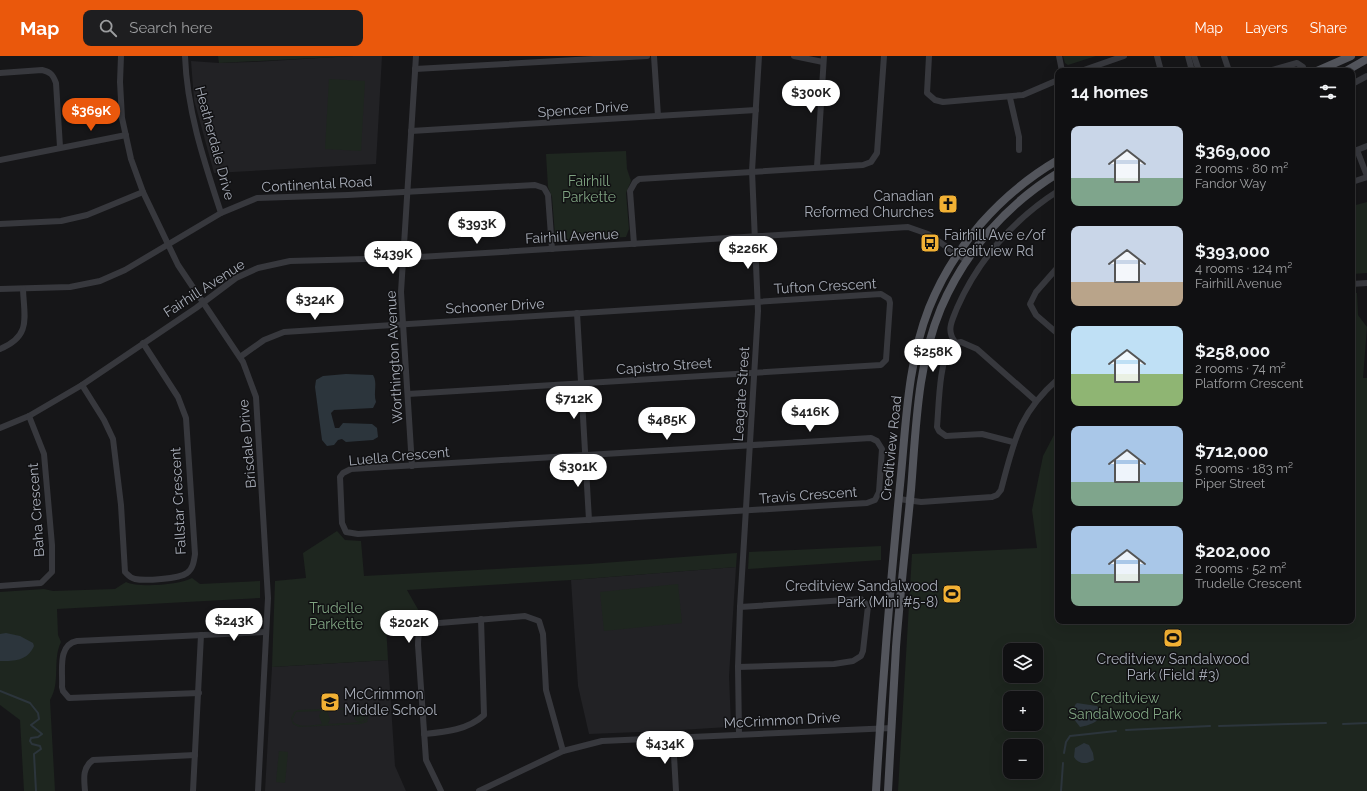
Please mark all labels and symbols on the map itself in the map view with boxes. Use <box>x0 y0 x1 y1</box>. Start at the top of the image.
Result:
pin: $300K <box>783 80 839 114</box>
street label: Heatherdale Drive <box>192 84 238 202</box>
pin: $369K <box>63 98 119 132</box>
street label: Spencer Drive <box>537 98 629 120</box>
street label: Continental Road <box>261 173 373 195</box>
park label: Fairhill Parkette <box>562 173 616 205</box>
place label: Canadian Reformed Churches <box>804 188 934 220</box>
church icon: Canadian Reformed Churches <box>937 193 959 215</box>
pin: $393K <box>449 211 505 245</box>
street label: Fairhill Avenue <box>525 226 619 246</box>
place label: Fairhill Ave e/of Creditview Rd <box>944 227 1047 259</box>
bus stop icon: Fairhill Ave e/of Creditview Rd <box>919 232 941 254</box>
pin: $226K <box>720 236 776 270</box>
pin: $439K <box>365 241 421 275</box>
street label: Fairhill Avenue <box>160 256 248 320</box>
street label: Tufton Crescent <box>773 275 877 297</box>
pin: $324K <box>287 287 343 321</box>
street label: Worthington Avenue <box>383 290 405 424</box>
street label: Schooner Drive <box>445 295 545 317</box>
pin: $258K <box>905 339 961 373</box>
street label: Leagate Street <box>730 346 752 442</box>
street label: Capistro Street <box>616 355 713 377</box>
pin: $712K <box>546 386 602 420</box>
street label: Creditview Road <box>878 395 904 501</box>
street label: Brisdale Drive <box>235 399 259 489</box>
pin: $416K <box>782 399 838 433</box>
pin: $485K <box>639 407 695 441</box>
street label: Luella Crescent <box>348 444 450 468</box>
street label: Fallstar Crescent <box>167 446 189 555</box>
pin: $301K <box>550 454 606 488</box>
street label: Baha Crescent <box>25 462 47 558</box>
street label: Travis Crescent <box>758 484 858 506</box>
place label: Creditview Sandalwood Park (Mini #5-8) <box>785 578 938 610</box>
sports icon: Creditview Sandalwood Park (Mini #5-8) <box>941 583 963 605</box>
park label: Trudelle Parkette <box>309 600 363 632</box>
pin: $243K <box>206 608 262 642</box>
pin: $202K <box>381 610 437 644</box>
sports icon: Creditview Sandalwood Park (Field #3) <box>1162 627 1184 649</box>
place label: Creditview Sandalwood Park (Field #3) <box>1097 651 1249 683</box>
place label: McCrimmon Middle School <box>344 686 437 718</box>
park label: Creditview Sandalwood Park <box>1069 690 1182 722</box>
school or university icon: McCrimmon Middle School <box>319 691 341 713</box>
street label: McCrimmon Drive <box>723 709 841 731</box>
pin: $434K <box>637 731 693 765</box>

